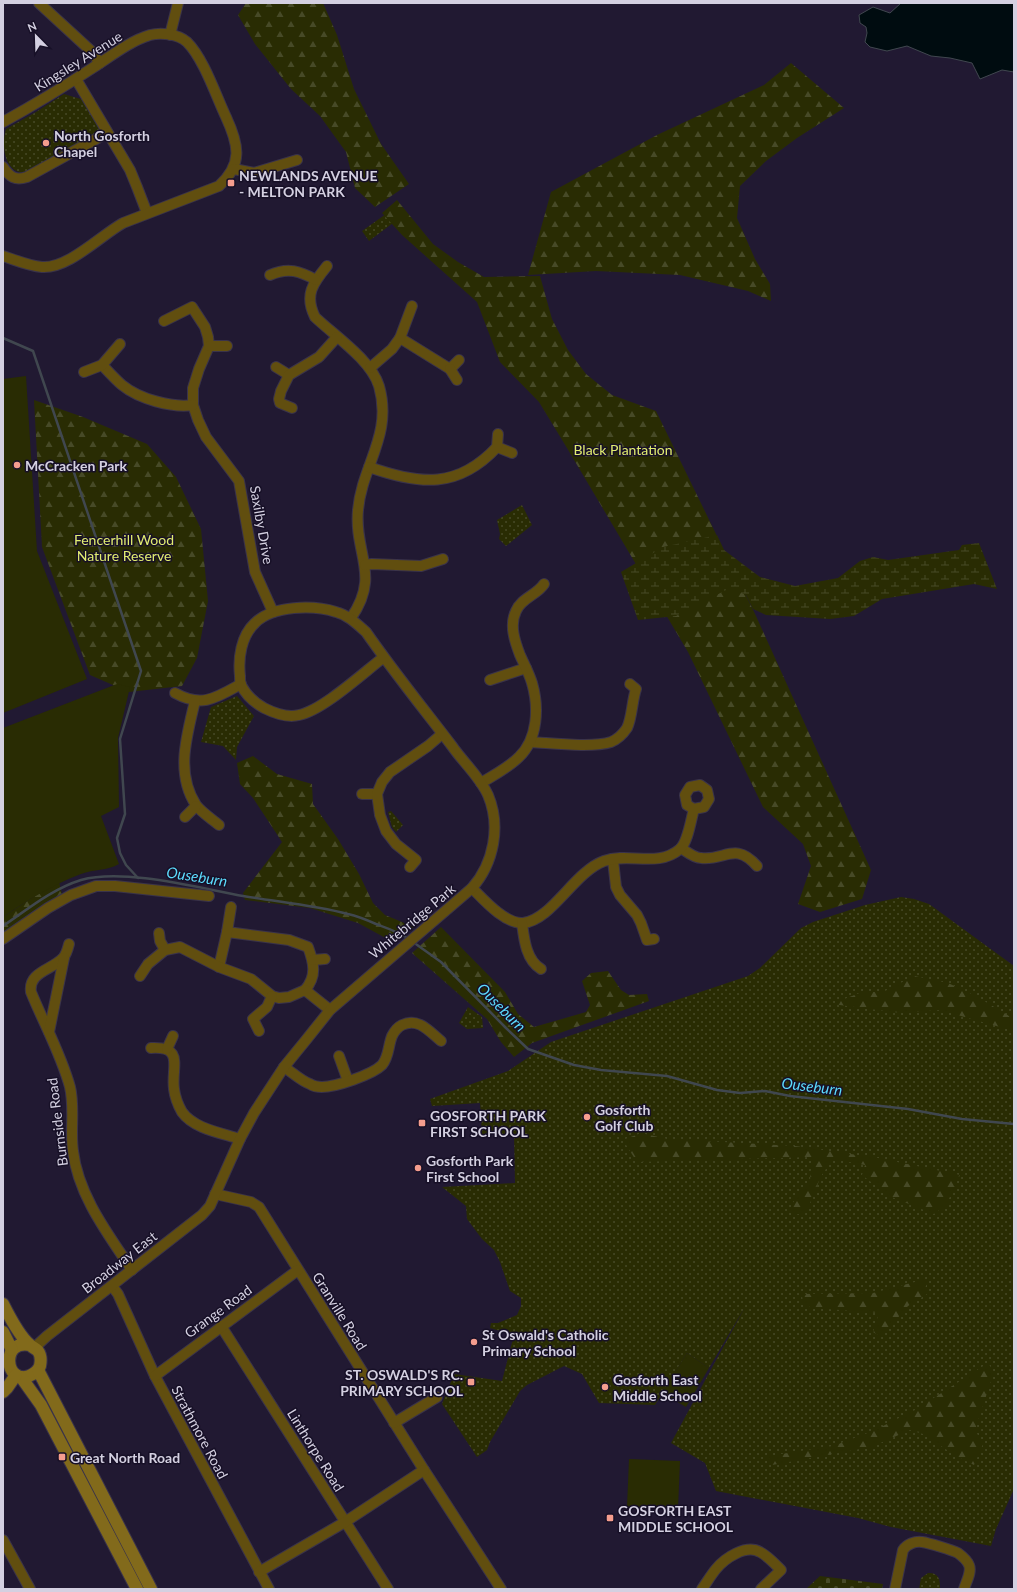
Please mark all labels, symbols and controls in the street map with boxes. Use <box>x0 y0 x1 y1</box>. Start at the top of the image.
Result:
north arrow <box>16 16 56 56</box>
text: N <box>25 19 38 34</box>
street label: Kingsley Avenue <box>31 27 125 95</box>
place label: North Gosforth Chapel <box>54 127 150 160</box>
marker: North Gosforth Chapel <box>41 138 51 148</box>
place label: NEWLANDS AVENUE - MELTON PARK <box>239 167 378 200</box>
marker: NEWLANDS AVENUE - MELTON PARK <box>226 178 236 188</box>
park label: Black Plantation <box>573 441 673 458</box>
place label: McCracken Park <box>25 457 128 474</box>
marker: McCracken Park <box>12 460 22 470</box>
street label: Saxilby Drive <box>247 484 277 566</box>
park label: Fencerhill Wood Nature Reserve <box>74 531 174 564</box>
water label: Ouseburn <box>165 862 229 890</box>
street label: Whitebridge Park <box>365 879 459 962</box>
water label: Ouseburn <box>474 979 530 1035</box>
water label: Ouseburn <box>781 1073 844 1099</box>
street label: Burnside Road <box>43 1077 71 1167</box>
place label: Gosforth Golf Club <box>595 1101 653 1134</box>
place label: GOSFORTH PARK FIRST SCHOOL <box>430 1107 546 1140</box>
marker: Gosforth Golf Club <box>582 1112 592 1122</box>
marker: GOSFORTH PARK FIRST SCHOOL <box>417 1118 427 1128</box>
place label: Gosforth Park First School <box>426 1152 514 1185</box>
marker: Gosforth Park First School <box>413 1163 423 1173</box>
street label: Broadway East <box>78 1227 160 1297</box>
street label: Granville Road <box>309 1269 371 1353</box>
street label: Grange Road <box>181 1281 255 1341</box>
place label: St Oswald's Catholic Primary School <box>482 1326 609 1359</box>
marker: St Oswald's Catholic Primary School <box>469 1337 479 1347</box>
place label: ST. OSWALD'S RC. PRIMARY SCHOOL <box>340 1366 464 1399</box>
place label: Gosforth East Middle School <box>613 1371 702 1404</box>
marker: ST. OSWALD'S RC. PRIMARY SCHOOL <box>466 1377 476 1387</box>
street label: Strathmore Road <box>168 1382 232 1482</box>
marker: Gosforth East Middle School <box>600 1382 610 1392</box>
street label: Linthorpe Road <box>284 1406 348 1494</box>
place label: Great North Road <box>70 1449 180 1466</box>
marker: Great North Road <box>57 1452 67 1462</box>
place label: GOSFORTH EAST MIDDLE SCHOOL <box>618 1502 734 1535</box>
marker: GOSFORTH EAST MIDDLE SCHOOL <box>605 1513 615 1523</box>

